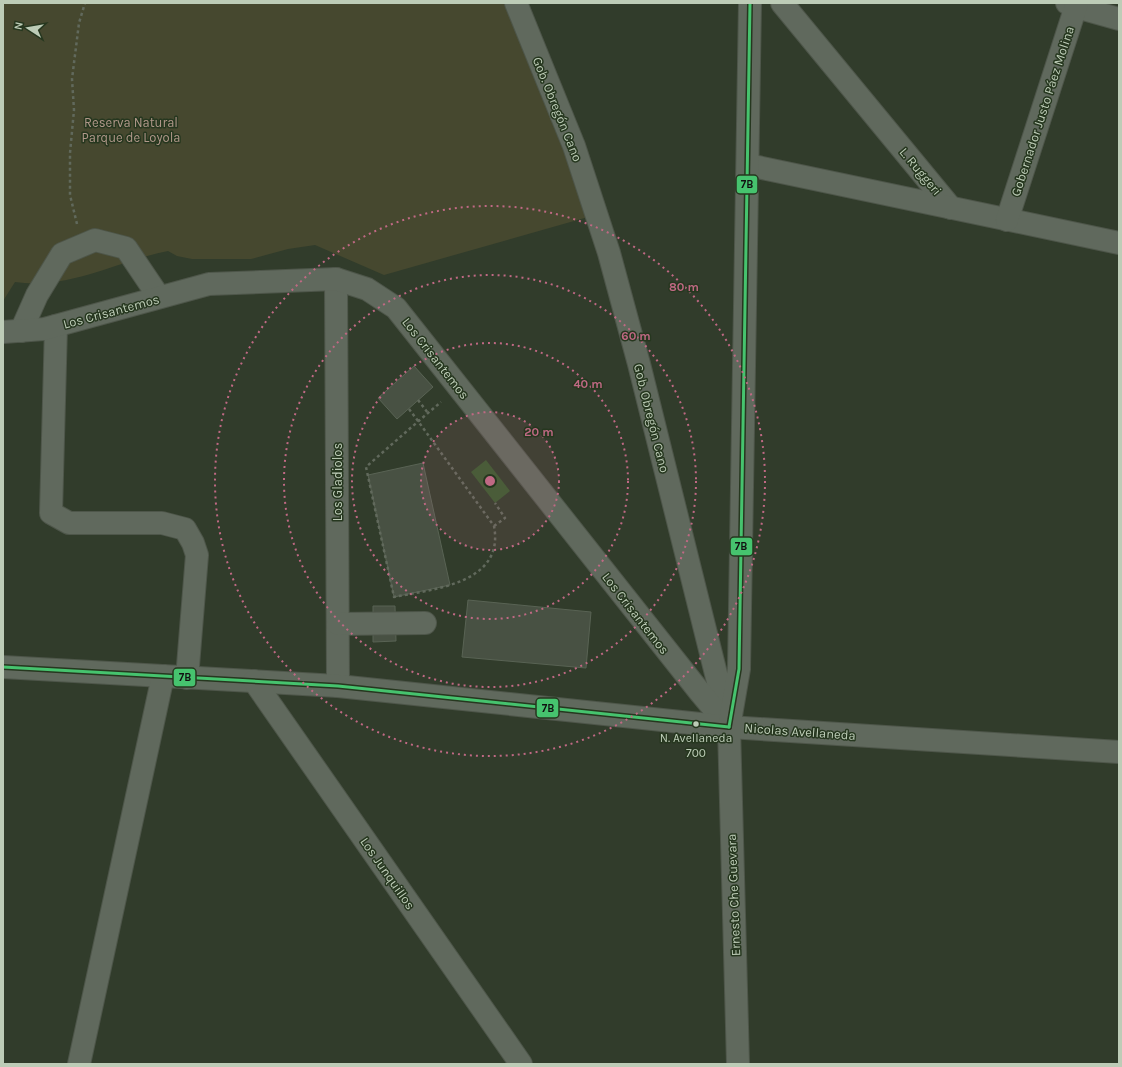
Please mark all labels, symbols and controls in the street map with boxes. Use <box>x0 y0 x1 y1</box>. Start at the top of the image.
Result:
north arrow <box>8 8 48 48</box>
text: N <box>12 21 26 31</box>
street label: Gobernador Justo Páez Molina <box>1008 24 1077 198</box>
street label: Gob. Obregón Cano <box>530 55 585 164</box>
park label: Reserva Natural Parque de Loyola <box>82 115 180 146</box>
street label: L. Ruggeri <box>896 145 945 198</box>
line badge: 7B <box>736 175 758 194</box>
text: 7B <box>741 178 753 191</box>
text: 80 m <box>669 280 699 294</box>
street label: Los Crisantemos <box>61 291 161 332</box>
street label: Los Crisantemos <box>399 315 472 402</box>
text: 60 m <box>621 329 651 343</box>
street label: Gob. Obregón Cano <box>631 362 672 474</box>
text: 40 m <box>573 377 603 391</box>
text: 20 m <box>524 425 554 439</box>
street label: Los Gladiolos <box>330 443 345 521</box>
centre of rings <box>483 474 497 488</box>
line badge: 7B <box>730 537 753 556</box>
text: 7B <box>735 540 747 553</box>
street label: Los Crisantemos <box>599 570 672 657</box>
line badge: 7B <box>173 668 196 687</box>
text: 7B <box>179 671 191 684</box>
line badge: 7B <box>536 698 559 718</box>
text: 7B <box>542 702 554 715</box>
marker: N. Avellaneda 700 <box>691 719 701 729</box>
street label: Nicolas Avellaneda <box>744 720 856 743</box>
place label: N. Avellaneda 700 <box>660 731 732 760</box>
street label: Los Junquillos <box>356 834 418 913</box>
street label: Ernesto Che Guevara <box>724 834 743 956</box>

